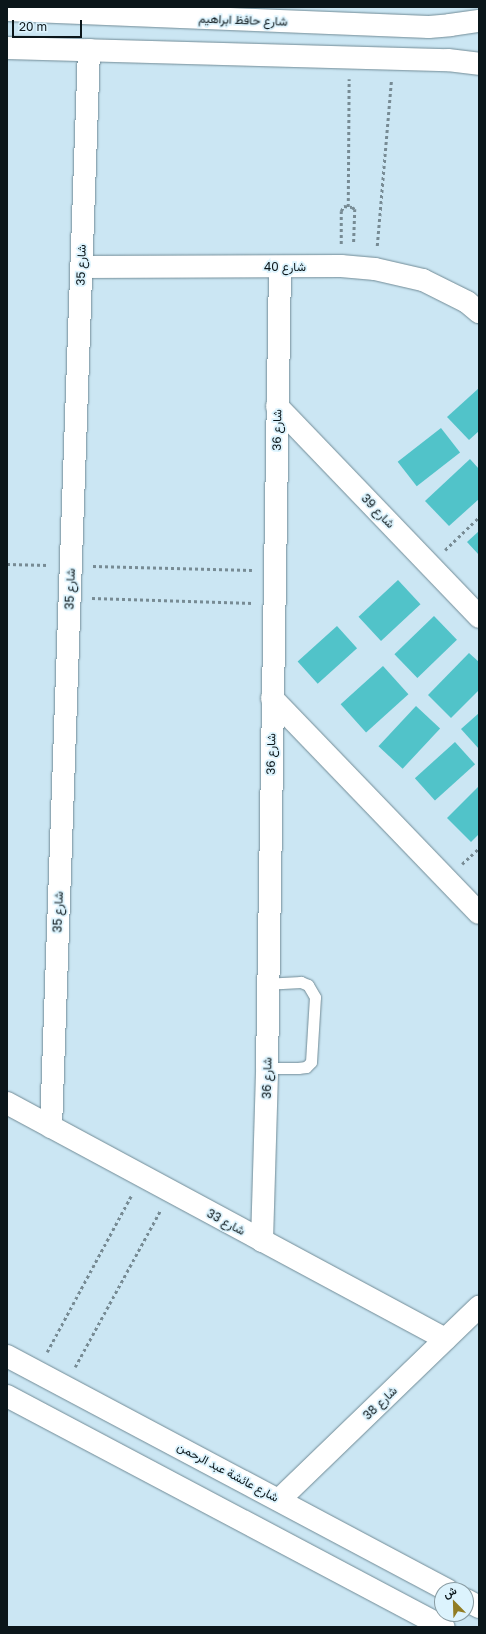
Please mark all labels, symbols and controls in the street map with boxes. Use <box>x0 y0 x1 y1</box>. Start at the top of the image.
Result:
street label: شارع حافظ ابراهيم <box>198 11 288 29</box>
scale bar <box>14 12 84 38</box>
text: 20 m <box>19 19 47 34</box>
street label: شارع 35 <box>73 244 89 286</box>
street label: شارع 40 <box>264 260 306 274</box>
street label: شارع 36 <box>269 409 285 451</box>
street label: شارع 39 <box>358 491 398 531</box>
street label: شارع 35 <box>62 568 78 610</box>
street label: شارع 36 <box>263 733 279 775</box>
street label: شارع 35 <box>50 891 66 933</box>
street label: شارع 36 <box>259 1057 275 1099</box>
street label: شارع 33 <box>204 1206 248 1238</box>
street label: شارع 38 <box>360 1383 400 1423</box>
street label: شارع عائشة عبد الرحمن <box>175 1439 281 1505</box>
north arrow <box>434 1582 474 1622</box>
text: ش <box>441 1583 458 1600</box>

